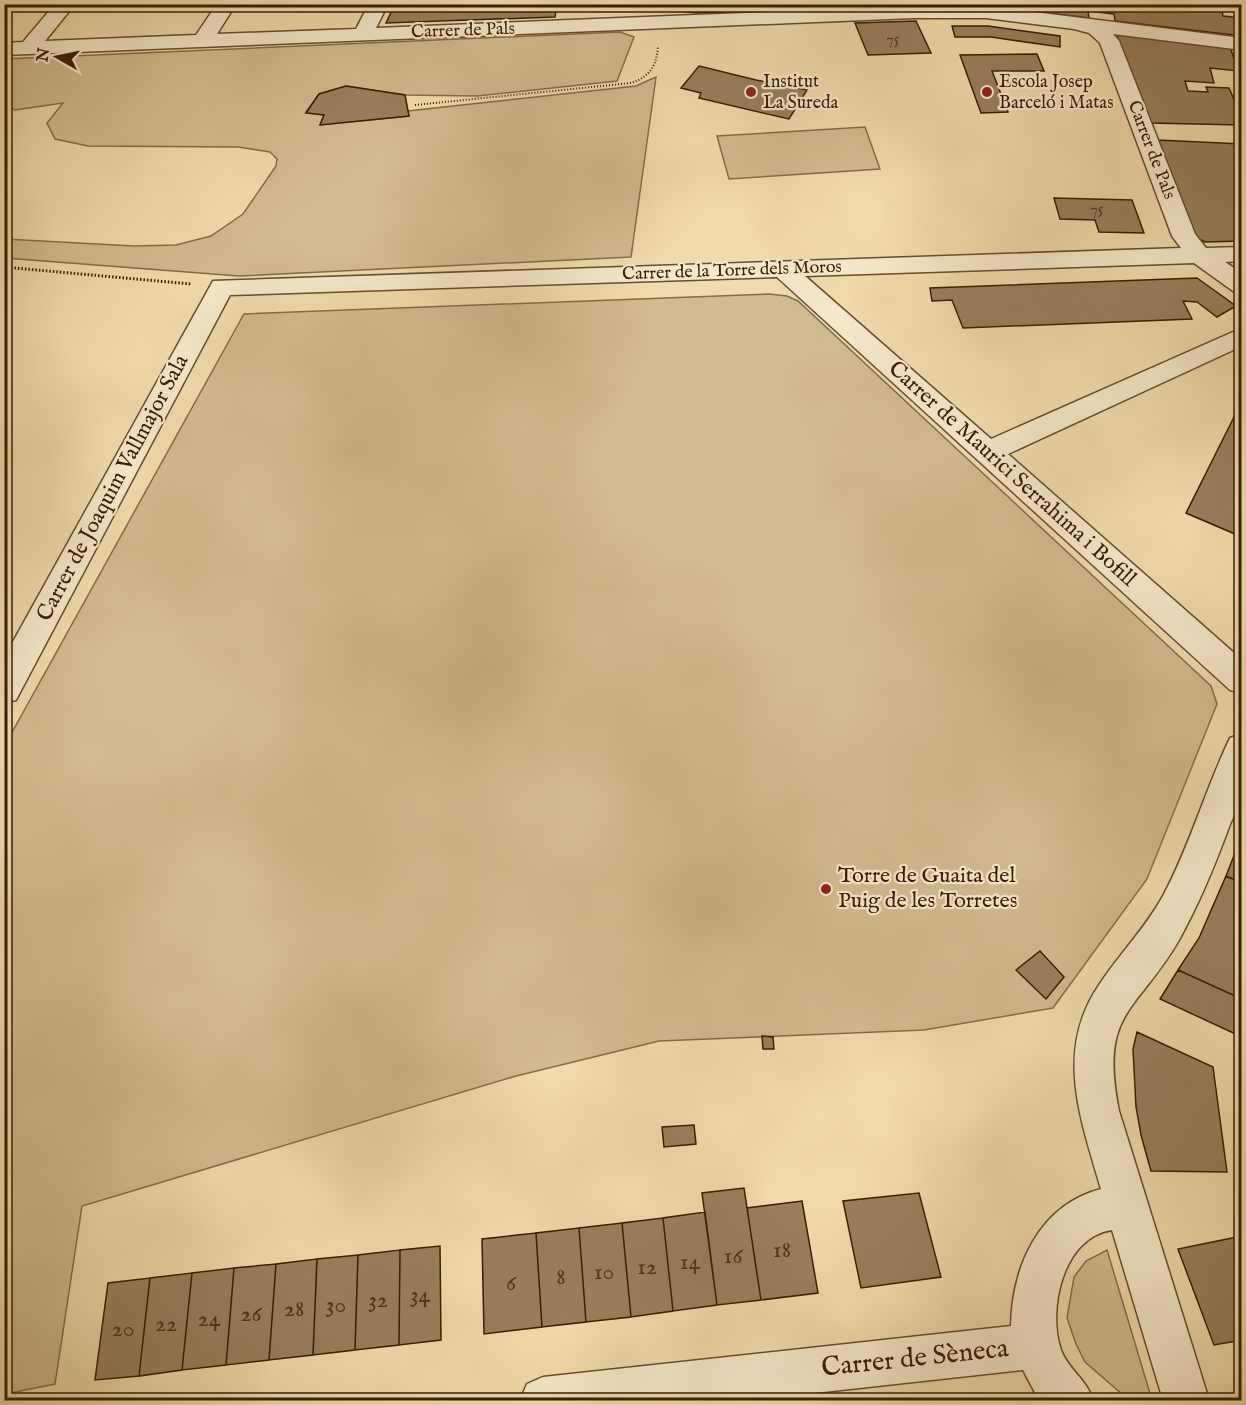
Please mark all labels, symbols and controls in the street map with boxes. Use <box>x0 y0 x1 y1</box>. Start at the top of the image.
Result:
street label: Carrer de Pals <box>411 18 515 44</box>
north arrow <box>27 27 87 87</box>
house number: 75 <box>886 30 900 50</box>
text: N <box>33 46 55 64</box>
place label: Institut La Sureda <box>763 71 839 115</box>
place label: Escola Josep Barceló i Matas <box>999 71 1113 115</box>
marker: Institut La Sureda <box>744 85 758 99</box>
marker: Escola Josep Barceló i Matas <box>980 85 994 99</box>
street label: Carrer de Pals <box>1122 97 1180 203</box>
house number: 75 <box>1090 200 1104 220</box>
street label: Carrer de la Torre dels Moros <box>622 256 842 286</box>
street label: Carrer de Joaquim Vallmajor Sala <box>31 349 196 626</box>
street label: Carrer de Maurici Serrahima i Bofill <box>882 355 1142 593</box>
place label: Torre de Guaita del Puig de les Torretes <box>838 862 1017 915</box>
marker: Torre de Guaita del Puig de les Torretes <box>819 882 833 896</box>
house number: 18 <box>773 1235 791 1266</box>
house number: 16 <box>723 1241 743 1272</box>
house number: 14 <box>680 1247 701 1278</box>
house number: 12 <box>637 1252 657 1283</box>
house number: 10 <box>594 1257 614 1288</box>
house number: 8 <box>556 1262 566 1293</box>
house number: 6 <box>506 1268 517 1299</box>
house number: 34 <box>410 1280 431 1311</box>
house number: 32 <box>368 1285 388 1316</box>
house number: 30 <box>326 1290 346 1321</box>
house number: 28 <box>284 1294 304 1325</box>
house number: 26 <box>240 1299 263 1330</box>
house number: 24 <box>197 1304 221 1335</box>
house number: 22 <box>155 1309 177 1340</box>
house number: 20 <box>111 1314 135 1345</box>
street label: Carrer de Sèneca <box>820 1332 1011 1386</box>

